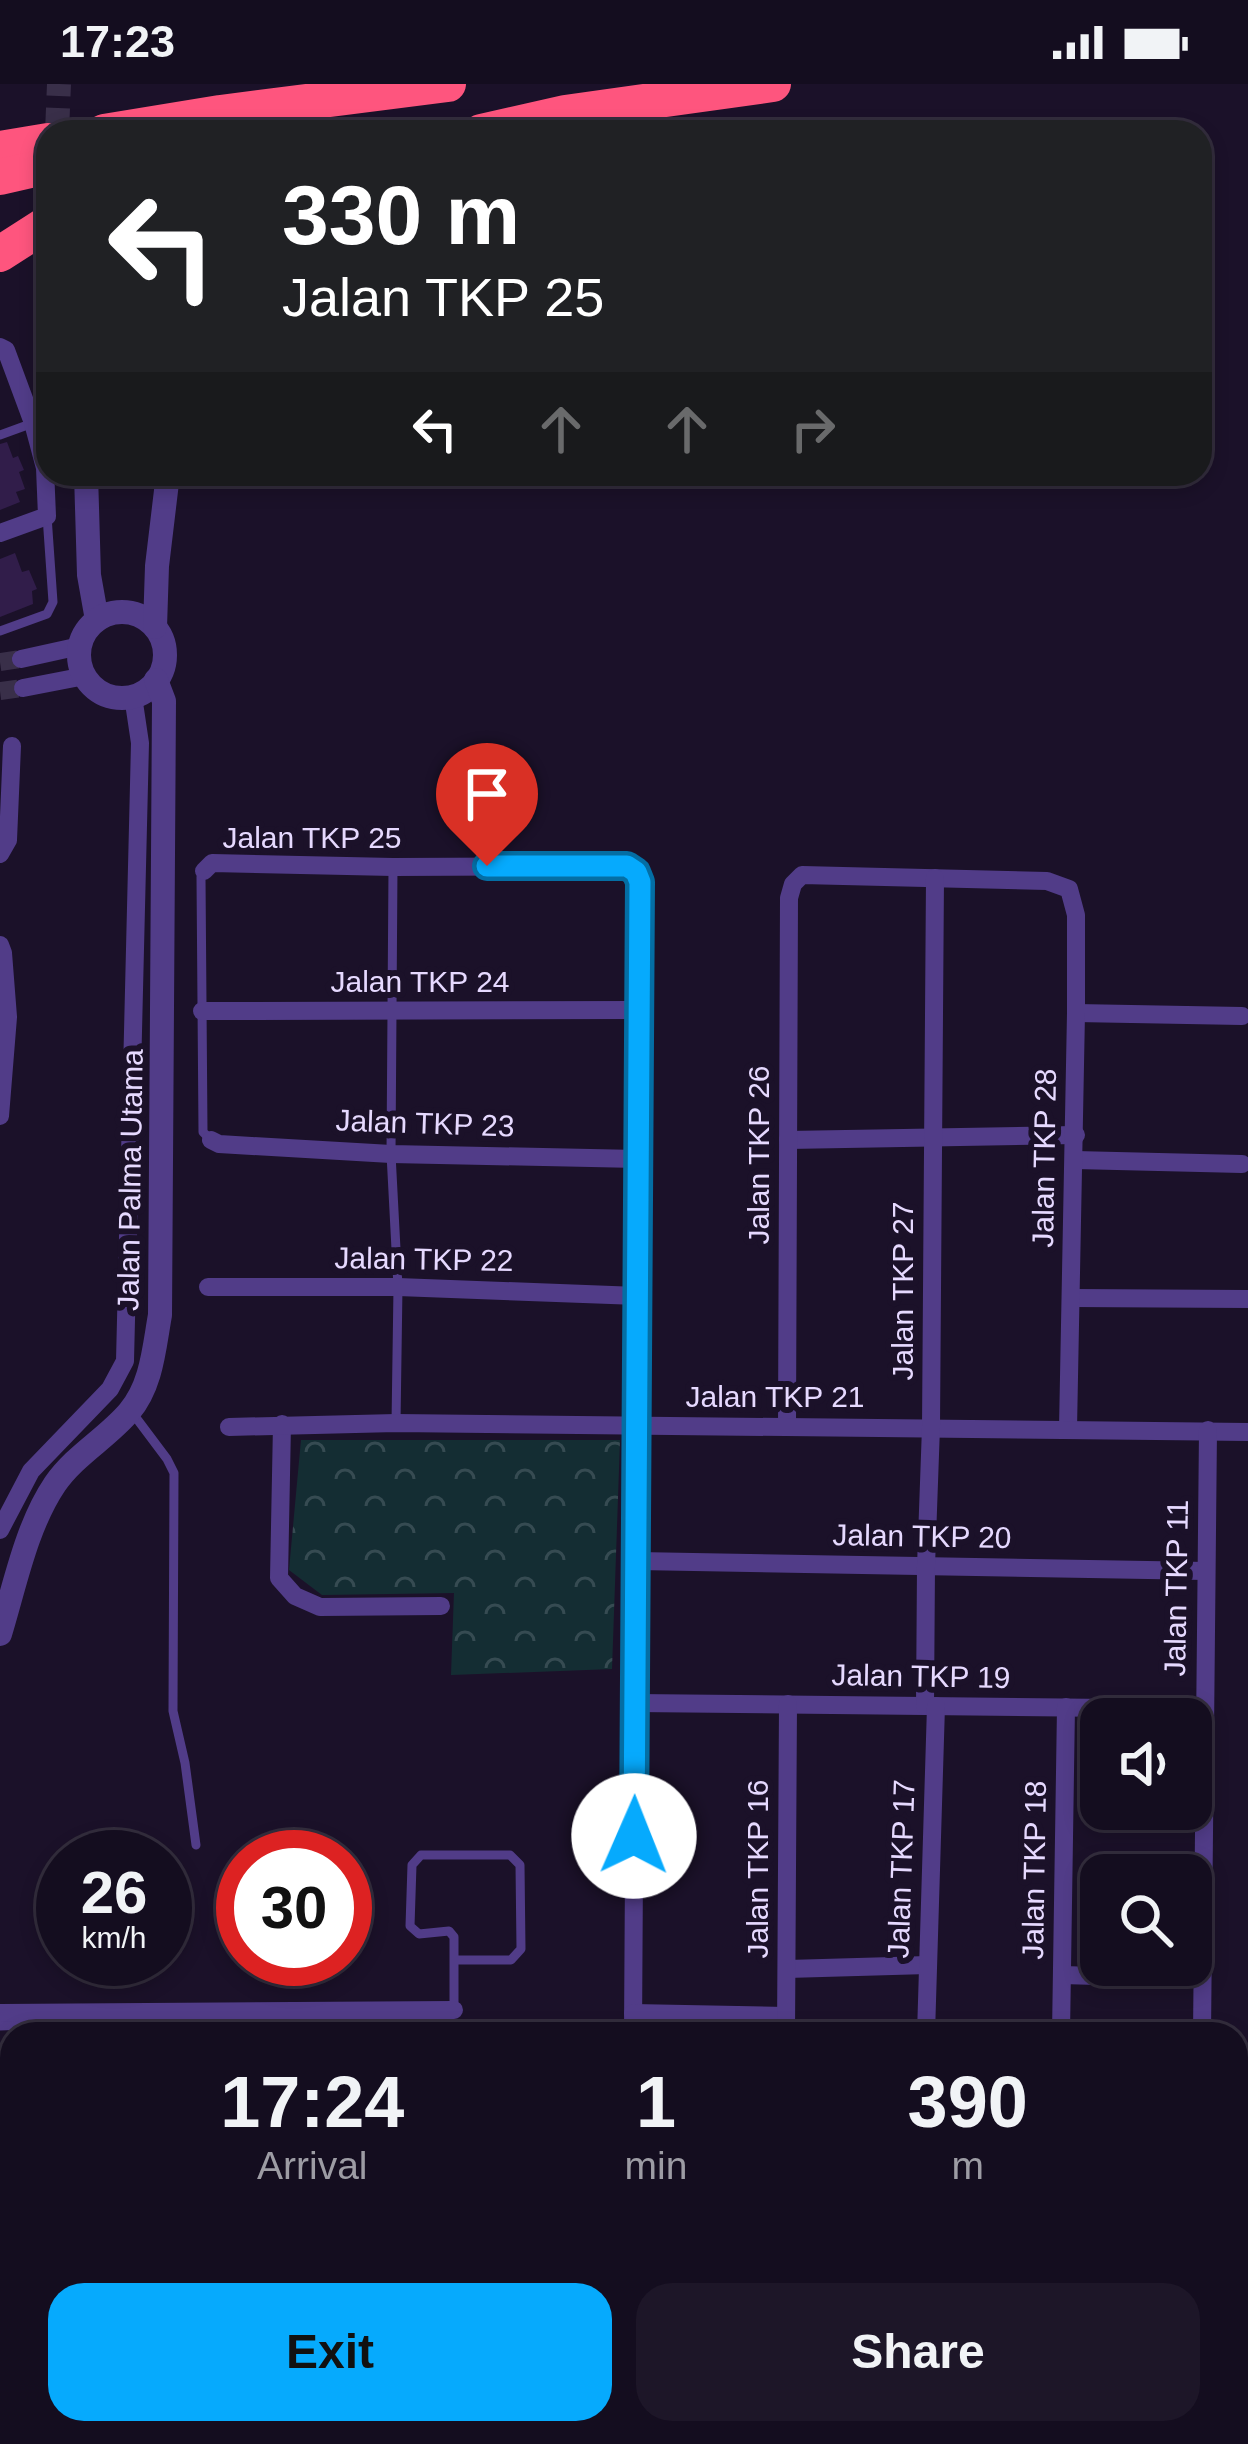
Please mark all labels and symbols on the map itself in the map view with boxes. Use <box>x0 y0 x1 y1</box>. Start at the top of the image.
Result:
pin <box>436 743 538 866</box>
street label: Jalan TKP 25 <box>222 821 402 854</box>
street label: Jalan TKP 24 <box>330 965 510 998</box>
street label: Jalan Palma Utama <box>111 1049 149 1311</box>
street label: Jalan TKP 26 <box>742 1065 775 1245</box>
street label: Jalan TKP 28 <box>1026 1068 1062 1248</box>
street label: Jalan TKP 23 <box>335 1103 515 1143</box>
street label: Jalan TKP 27 <box>886 1201 919 1381</box>
street label: Jalan TKP 22 <box>334 1241 514 1277</box>
street label: Jalan TKP 21 <box>685 1380 865 1413</box>
street label: Jalan TKP 11 <box>1158 1499 1194 1677</box>
street label: Jalan TKP 20 <box>832 1518 1012 1554</box>
street label: Jalan TKP 19 <box>831 1658 1011 1694</box>
position arrow <box>571 1773 697 1899</box>
street label: Jalan TKP 16 <box>741 1779 774 1959</box>
street label: Jalan TKP 17 <box>881 1779 921 1959</box>
street label: Jalan TKP 18 <box>1016 1780 1052 1960</box>
speed limit sign: 30 <box>216 1830 372 1986</box>

